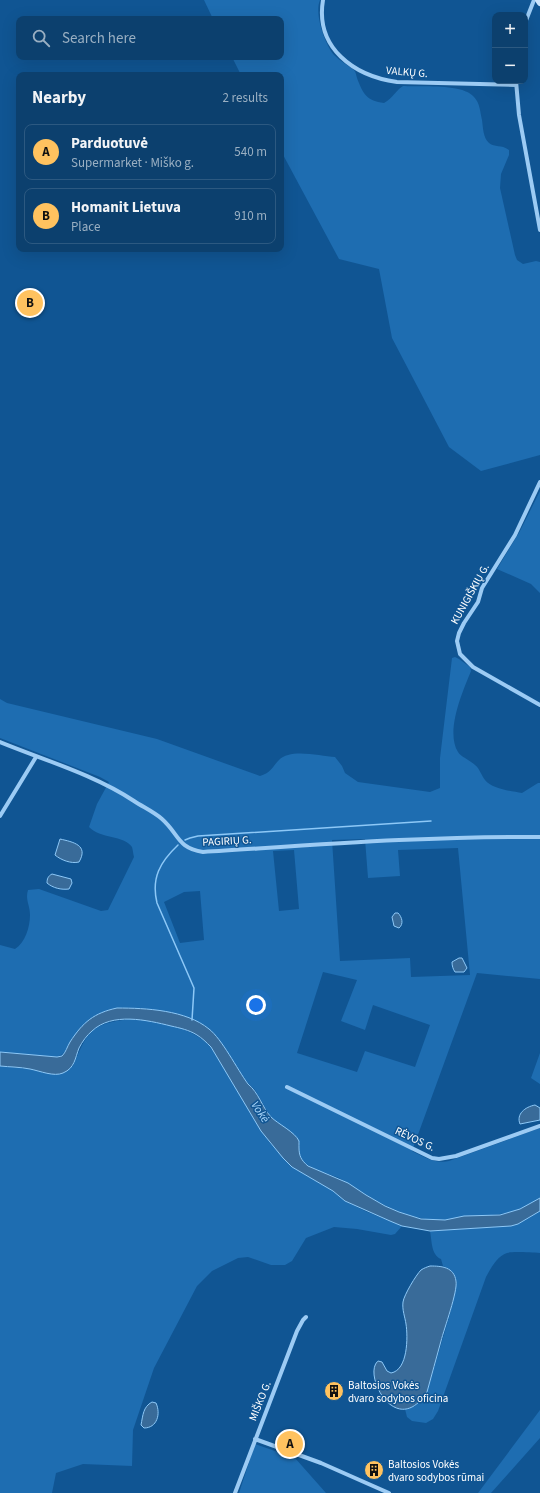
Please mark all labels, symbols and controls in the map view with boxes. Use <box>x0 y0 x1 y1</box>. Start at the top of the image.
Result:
map controls <box>492 12 528 84</box>
button: + <box>492 12 528 48</box>
search box <box>16 16 284 60</box>
icon: search <box>30 27 52 49</box>
text: Search here <box>62 28 136 49</box>
button: − <box>492 48 528 84</box>
street label: VALKŲ G. <box>385 63 429 81</box>
text: Nearby <box>32 86 86 110</box>
text: 2 results <box>223 89 268 107</box>
text: Parduotuvė <box>71 133 148 154</box>
text: A <box>42 143 50 161</box>
text: 540 m <box>234 143 267 161</box>
text: Supermarket · Miško g. <box>71 154 194 172</box>
text: Homanit Lietuva <box>71 197 181 218</box>
text: B <box>42 207 50 225</box>
text: 910 m <box>234 207 267 225</box>
text: Place <box>71 218 100 236</box>
pin: B <box>17 288 43 318</box>
street label: KUNIGIŠKIŲ G. <box>447 561 493 627</box>
street label: PAGIRIŲ G. <box>202 832 252 850</box>
your location <box>246 995 266 1015</box>
water label: Vokė <box>247 1098 274 1126</box>
street label: RĖVOS G. <box>393 1123 438 1155</box>
place label: Baltosios Vokės dvaro sodybos oficina <box>348 1378 448 1406</box>
street label: MIŠKO G. <box>245 1379 275 1423</box>
building icon: Baltosios Vokės dvaro sodybos oficina <box>323 1380 345 1402</box>
pin: A <box>277 1429 303 1459</box>
place label: Baltosios Vokės dvaro sodybos rūmai <box>388 1457 484 1485</box>
building icon: Baltosios Vokės dvaro sodybos rūmai <box>363 1459 385 1481</box>

